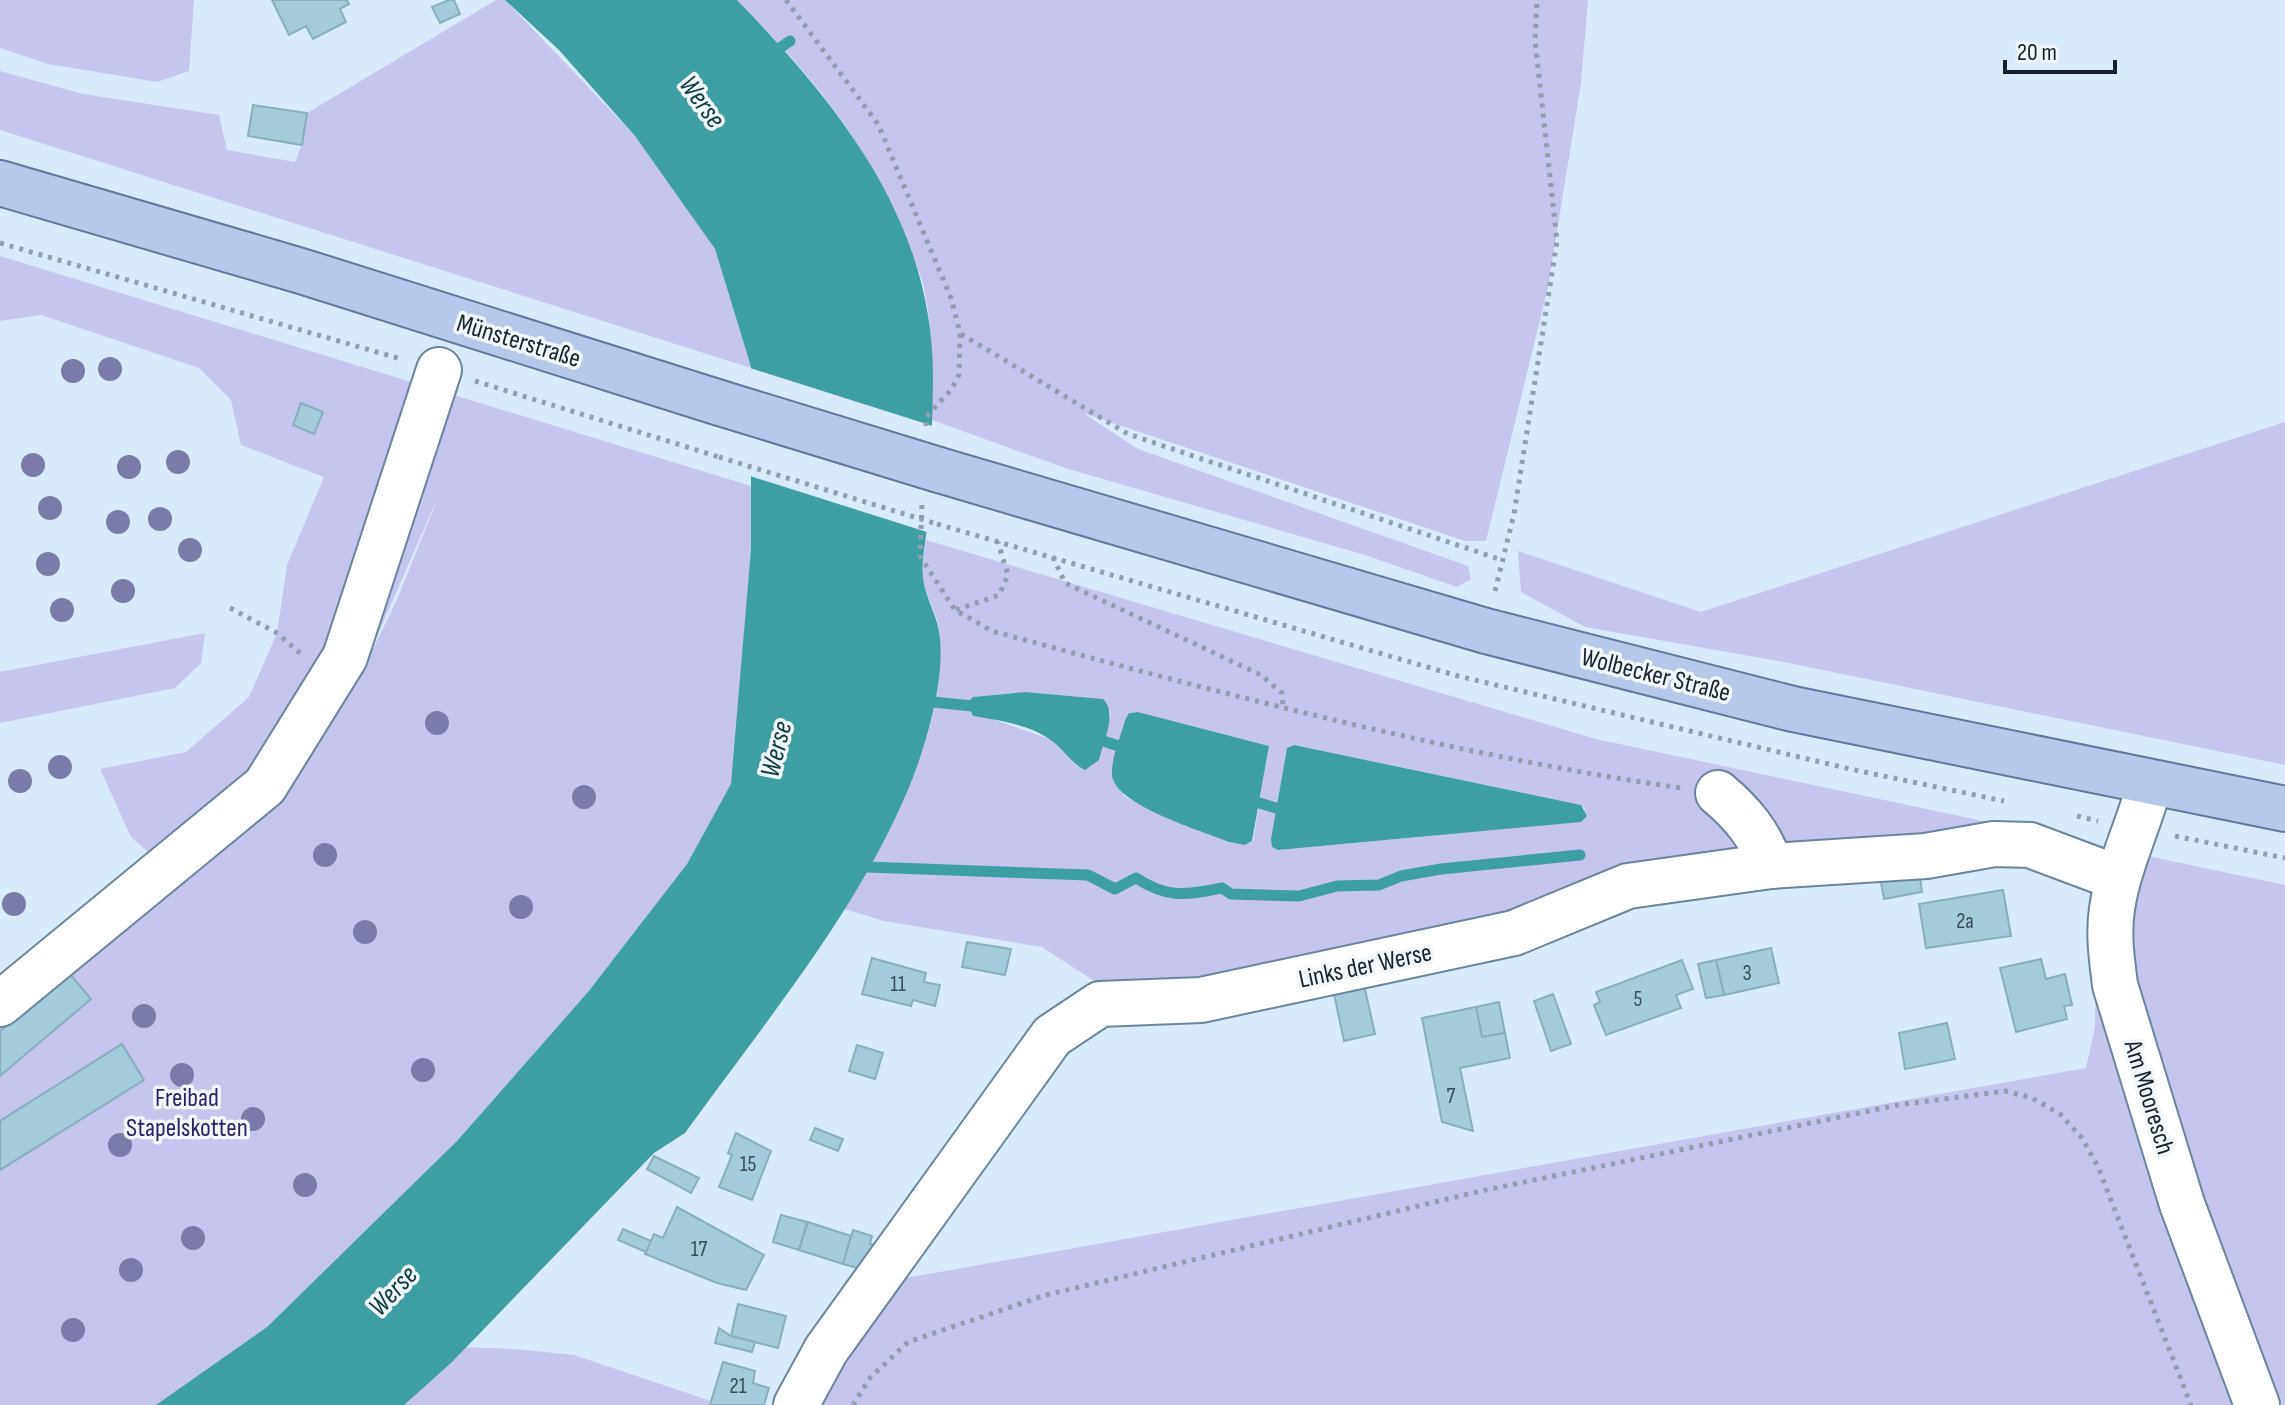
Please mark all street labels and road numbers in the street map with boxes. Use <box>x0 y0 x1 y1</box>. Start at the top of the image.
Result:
street label: Münsterstraße <box>453 308 584 375</box>
street label: Wolbecker Straße <box>1578 642 1734 709</box>
street label: Links der Werse <box>1296 937 1435 996</box>
street label: Am Mooresch <box>2116 1036 2181 1158</box>

